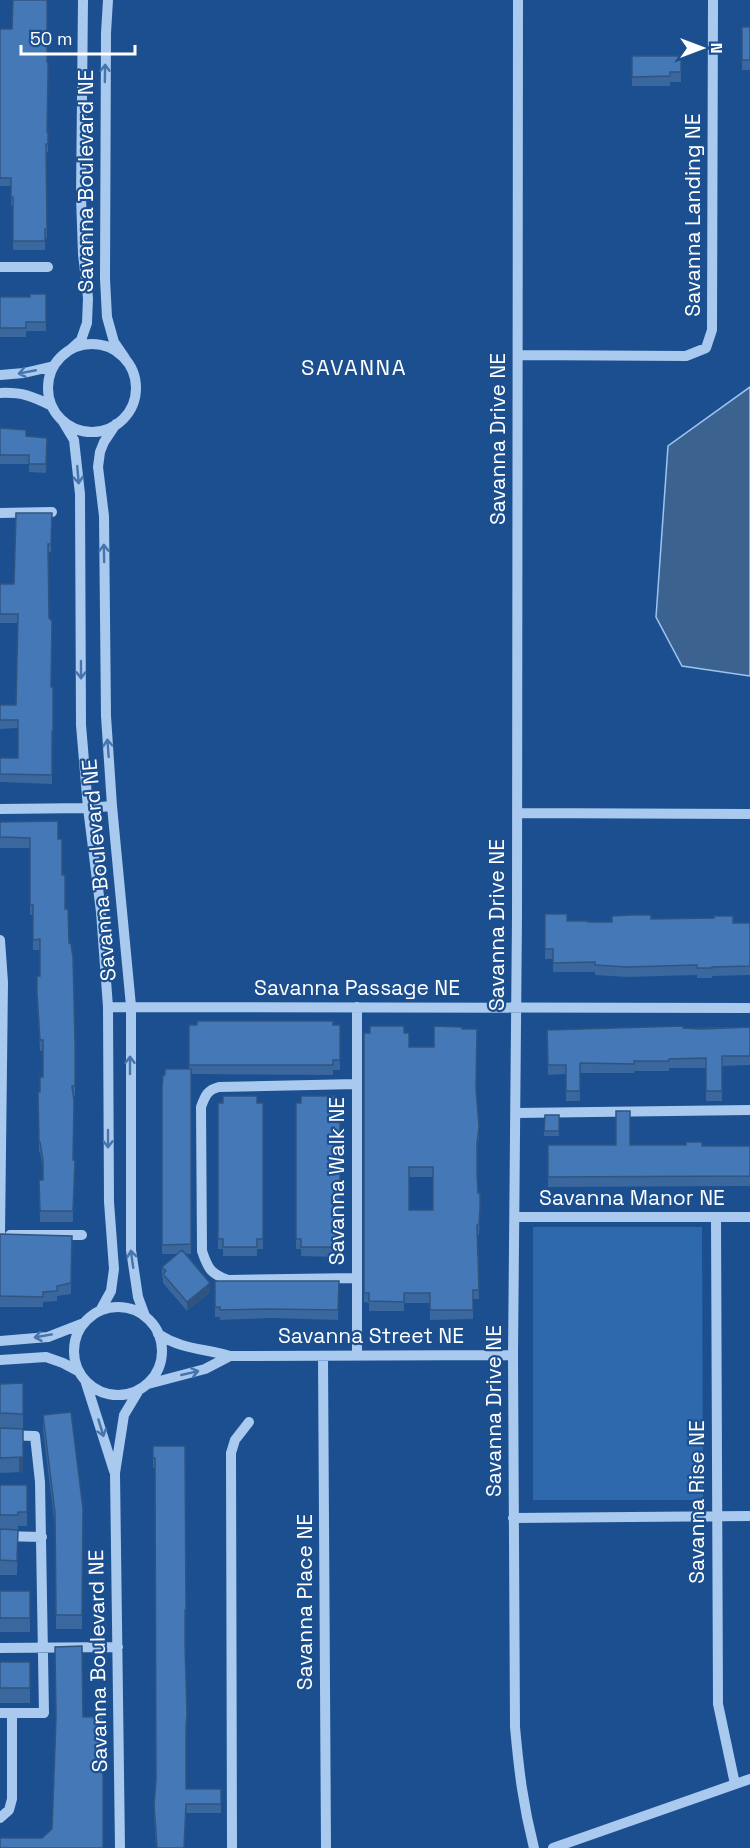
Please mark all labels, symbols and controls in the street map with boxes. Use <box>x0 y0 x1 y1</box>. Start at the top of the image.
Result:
scale bar <box>21 18 135 56</box>
north arrow <box>672 18 732 78</box>
text: 50 m <box>30 27 72 50</box>
text: N <box>706 43 727 53</box>
one-way arrow <box>99 64 111 84</box>
street label: Savanna Boulevard NE <box>72 70 99 292</box>
street label: Savanna Landing NE <box>679 113 706 317</box>
district label: SAVANNA <box>301 353 407 381</box>
street label: Savanna Drive NE <box>484 353 511 525</box>
one-way arrow <box>18 367 37 378</box>
one-way arrow <box>73 465 84 485</box>
one-way arrow <box>98 543 110 563</box>
one-way arrow <box>75 660 87 680</box>
one-way arrow <box>102 738 113 758</box>
street label: Savanna Boulevard NE <box>75 758 122 982</box>
street label: Savanna Drive NE <box>483 839 510 1011</box>
street label: Savanna Passage NE <box>254 974 460 1001</box>
one-way arrow <box>125 1055 136 1075</box>
street label: Savanna Walk NE <box>323 1097 350 1265</box>
one-way arrow <box>102 1128 114 1148</box>
street label: Savanna Manor NE <box>539 1184 725 1211</box>
one-way arrow <box>127 1250 138 1270</box>
street label: Savanna Street NE <box>278 1322 464 1349</box>
street label: Savanna Drive NE <box>480 1325 507 1497</box>
one-way arrow <box>34 1331 54 1342</box>
one-way arrow <box>180 1366 199 1378</box>
one-way arrow <box>96 1418 107 1437</box>
street label: Savanna Rise NE <box>683 1420 710 1584</box>
street label: Savanna Place NE <box>291 1514 318 1690</box>
street label: Savanna Boulevard NE <box>82 1549 113 1773</box>

